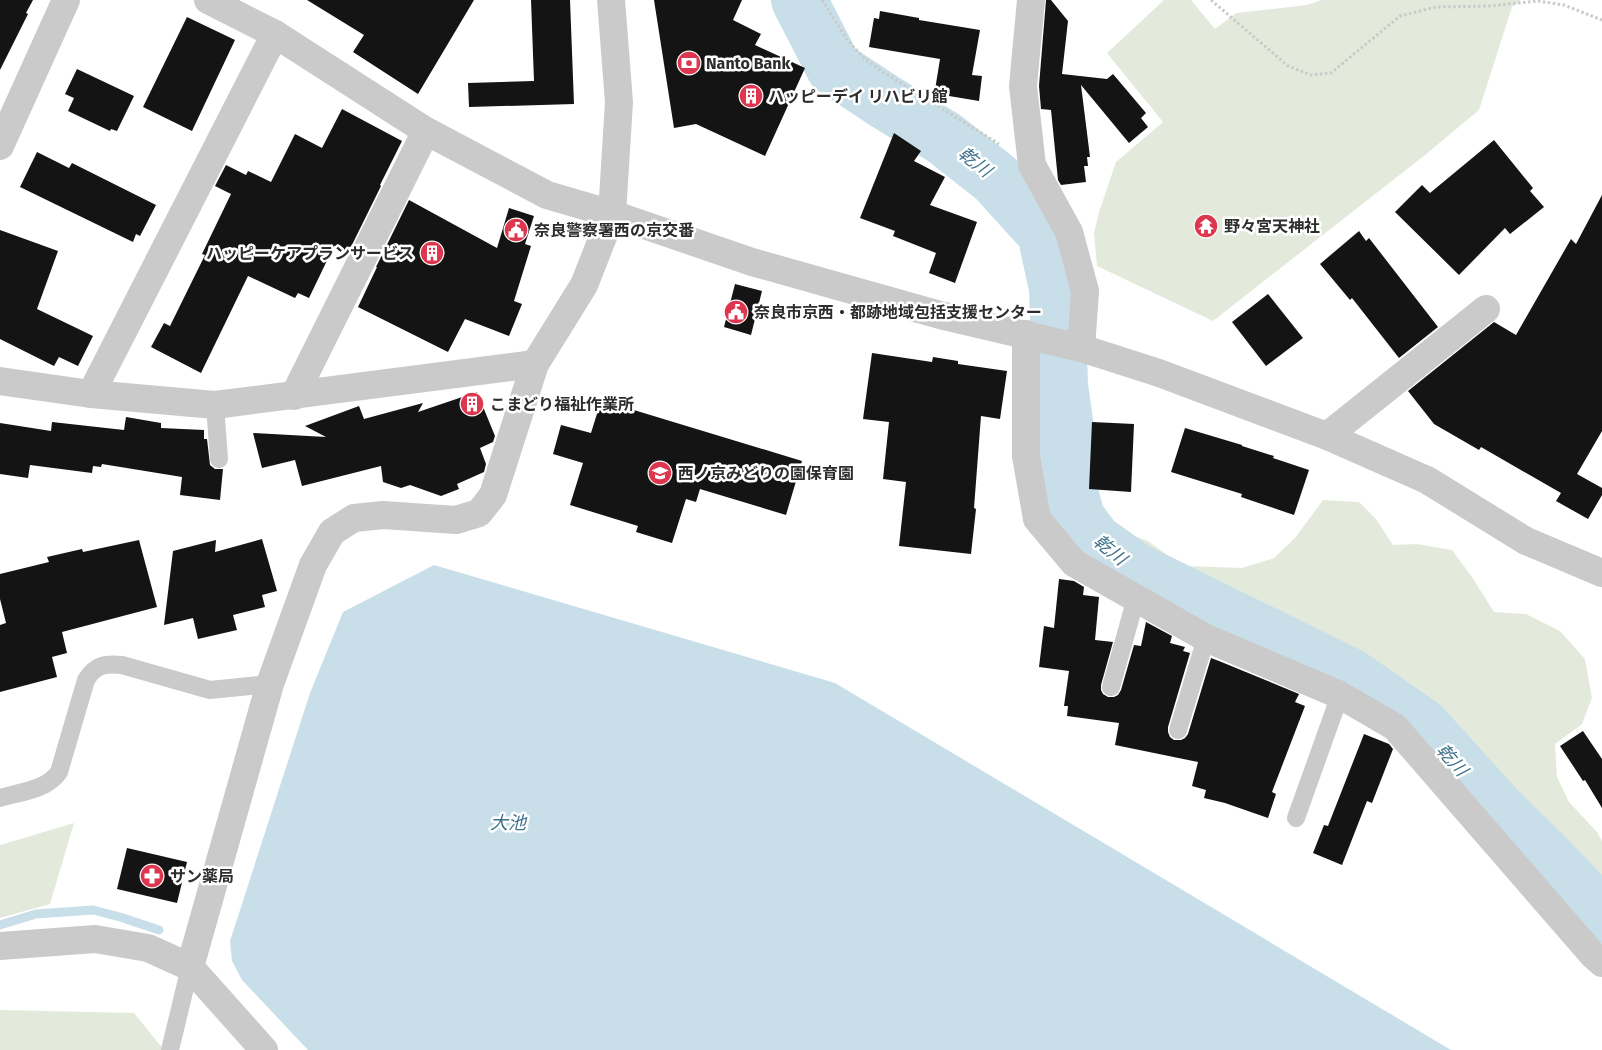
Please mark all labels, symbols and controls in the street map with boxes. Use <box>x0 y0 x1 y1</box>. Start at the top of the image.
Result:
bank icon: Nanto Bank <box>676 50 702 76</box>
place label: Nanto Bank <box>706 54 791 73</box>
building icon: ハッピーデイ リハビリ館 <box>738 83 764 109</box>
place label: ハッピーデイ リハビリ館 <box>768 87 948 106</box>
water label: 乾川 <box>954 142 998 183</box>
temple icon: 野々宮天神社 <box>1193 213 1219 239</box>
public building icon: 奈良警察署西の京交番 <box>503 217 529 243</box>
place label: 野々宮天神社 <box>1224 217 1320 236</box>
place label: 奈良警察署西の京交番 <box>534 221 694 240</box>
building icon: ハッピーケアプランサービス <box>419 240 445 266</box>
place label: ハッピーケアプランサービス <box>206 244 414 263</box>
public building icon: 奈良市京西・都跡地域包括支援センター <box>723 299 749 325</box>
place label: 奈良市京西・都跡地域包括支援センター <box>754 303 1042 322</box>
building icon: こまどり福祉作業所 <box>459 391 485 417</box>
place label: こまどり福祉作業所 <box>490 395 634 414</box>
school or university icon: 西ノ京みどりの園保育園 <box>647 460 673 486</box>
place label: 西ノ京みどりの園保育園 <box>678 464 854 483</box>
water label: 乾川 <box>1089 530 1132 571</box>
water label: 乾川 <box>1432 739 1474 782</box>
water label: 大池 <box>490 812 528 834</box>
pharmacy icon: サン薬局 <box>139 863 165 889</box>
place label: サン薬局 <box>170 867 234 886</box>

